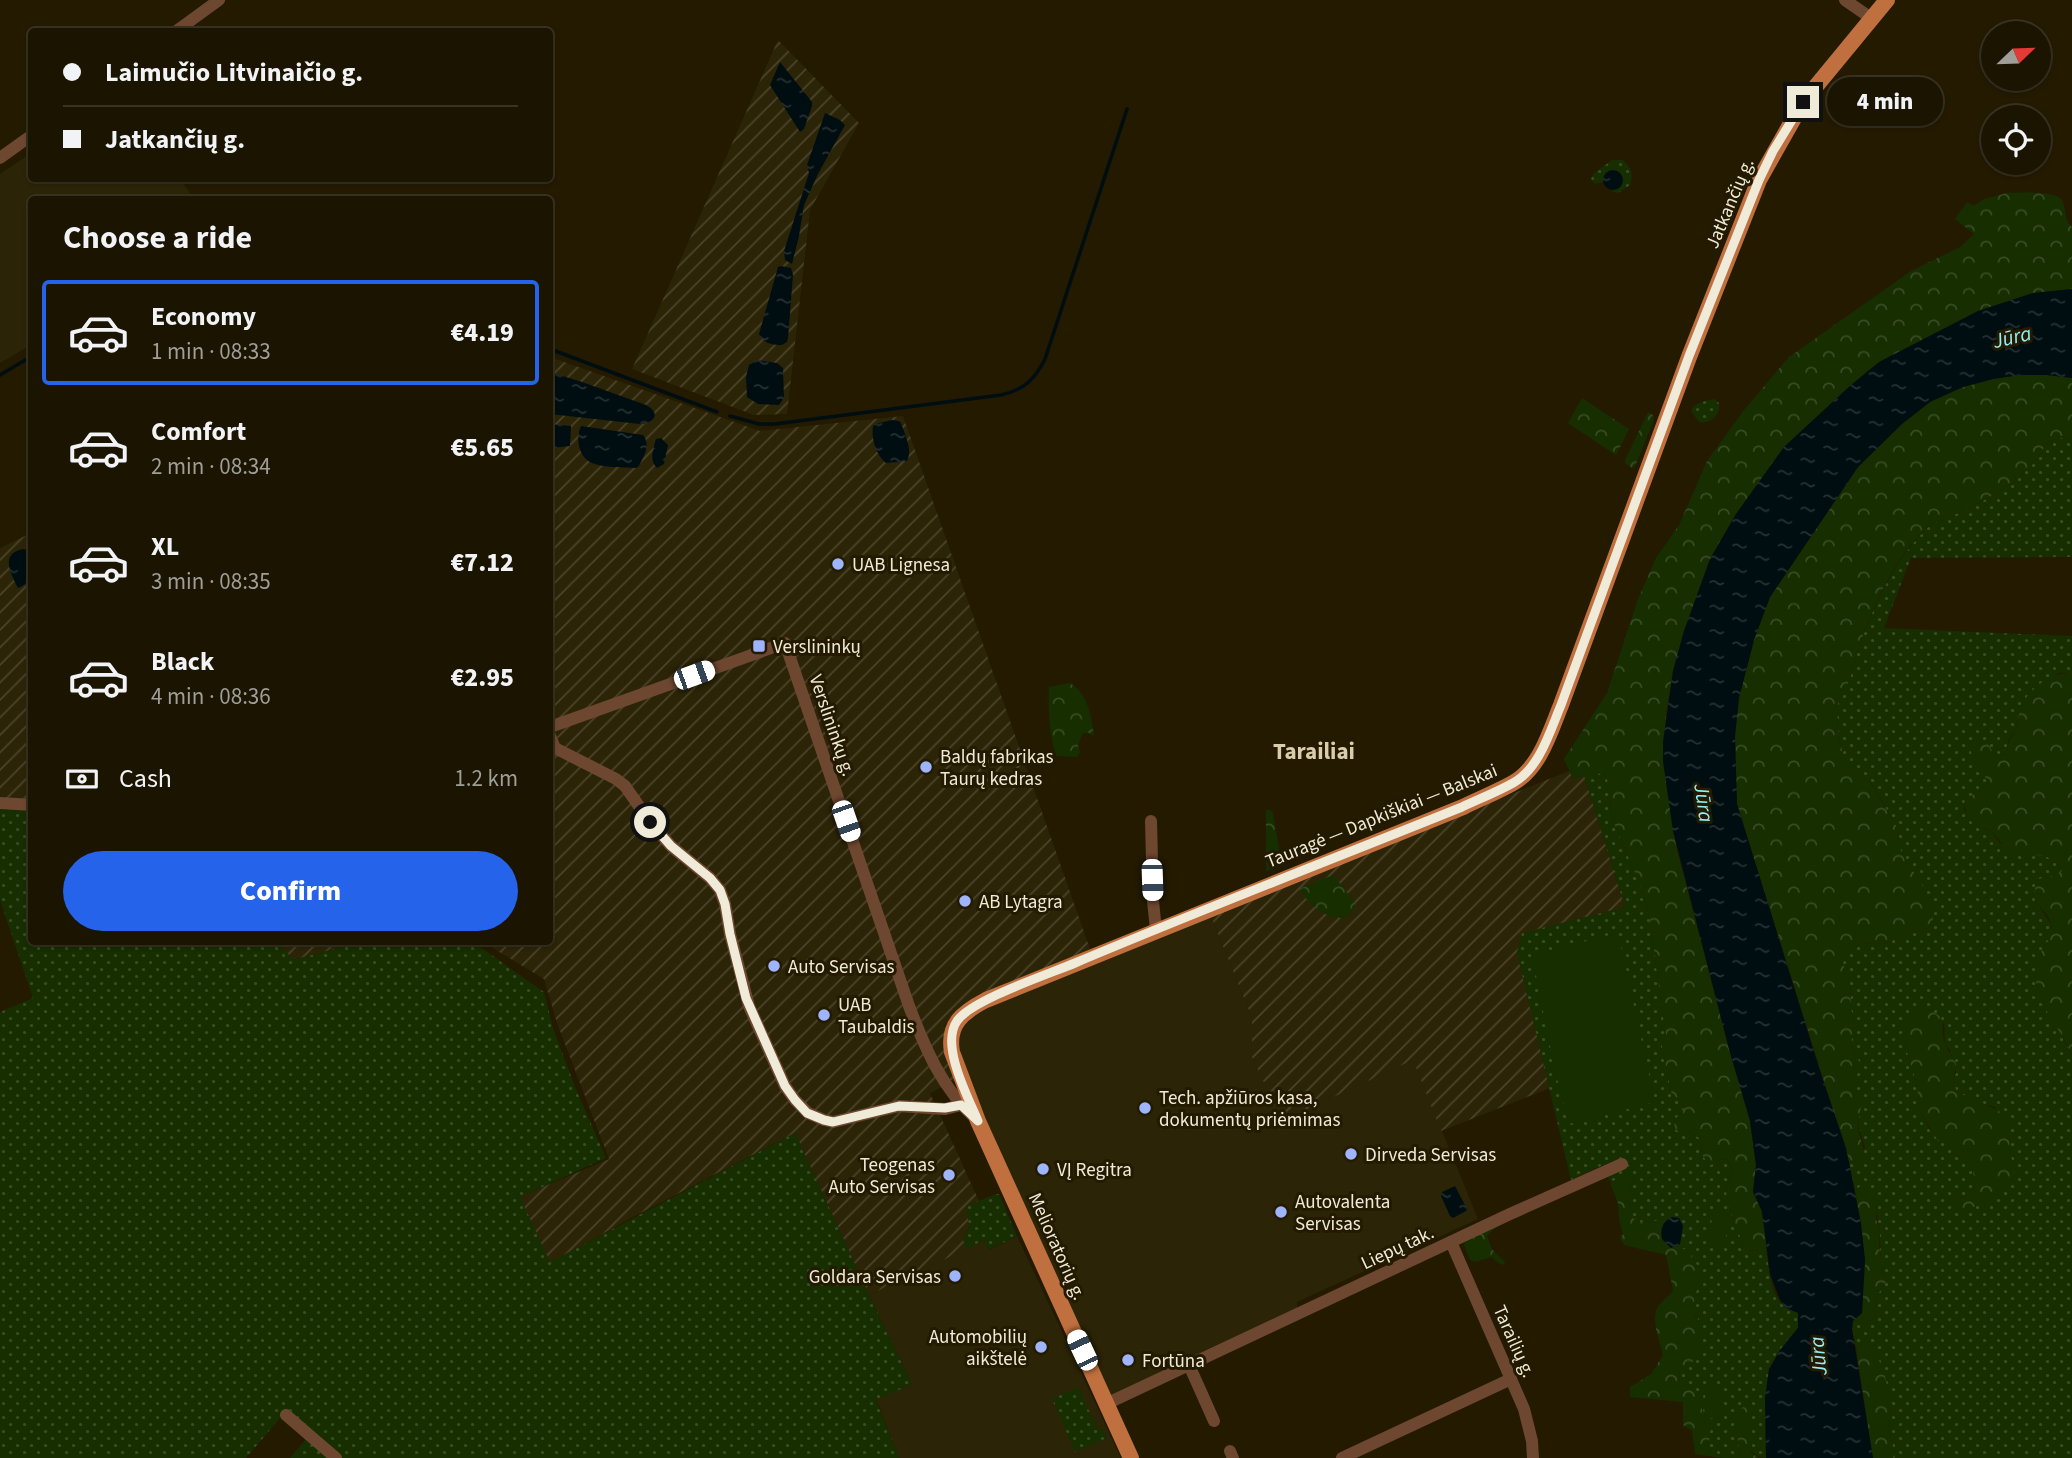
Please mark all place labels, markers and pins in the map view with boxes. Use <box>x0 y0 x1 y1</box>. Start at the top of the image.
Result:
place label: UAB Lignesa <box>852 552 950 579</box>
marker: UAB Lignesa <box>830 556 846 572</box>
place label: Verslininkų <box>773 634 861 661</box>
marker: Verslininkų <box>751 638 767 654</box>
place label: Baldų fabrikas Taurų kedras <box>940 744 1054 793</box>
marker: Baldų fabrikas Taurų kedras <box>918 759 934 775</box>
place label: AB Lytagra <box>979 889 1063 916</box>
marker: AB Lytagra <box>957 893 973 909</box>
place label: Auto Servisas <box>788 954 895 981</box>
marker: Auto Servisas <box>766 958 782 974</box>
place label: UAB Taubaldis <box>838 992 915 1041</box>
marker: UAB Taubaldis <box>816 1007 832 1023</box>
place label: Tech. apžiūros kasa, dokumentų priėmimas <box>1159 1085 1340 1134</box>
marker: Tech. apžiūros kasa, dokumentų priėmimas <box>1137 1100 1153 1116</box>
place label: Dirveda Servisas <box>1365 1142 1496 1169</box>
marker: Dirveda Servisas <box>1343 1146 1359 1162</box>
place label: Teogenas Auto Servisas <box>829 1152 935 1201</box>
place label: VĮ Regitra <box>1057 1157 1132 1184</box>
marker: VĮ Regitra <box>1035 1161 1051 1177</box>
marker: Teogenas Auto Servisas <box>941 1167 957 1183</box>
place label: Autovalenta Servisas <box>1295 1189 1390 1238</box>
marker: Autovalenta Servisas <box>1273 1204 1289 1220</box>
place label: Goldara Servisas <box>809 1264 941 1291</box>
marker: Goldara Servisas <box>947 1268 963 1284</box>
place label: Automobilių aikštelė <box>929 1324 1027 1373</box>
marker: Automobilių aikštelė <box>1033 1339 1049 1355</box>
place label: Fortūna <box>1142 1348 1205 1375</box>
marker: Fortūna <box>1120 1352 1136 1368</box>

